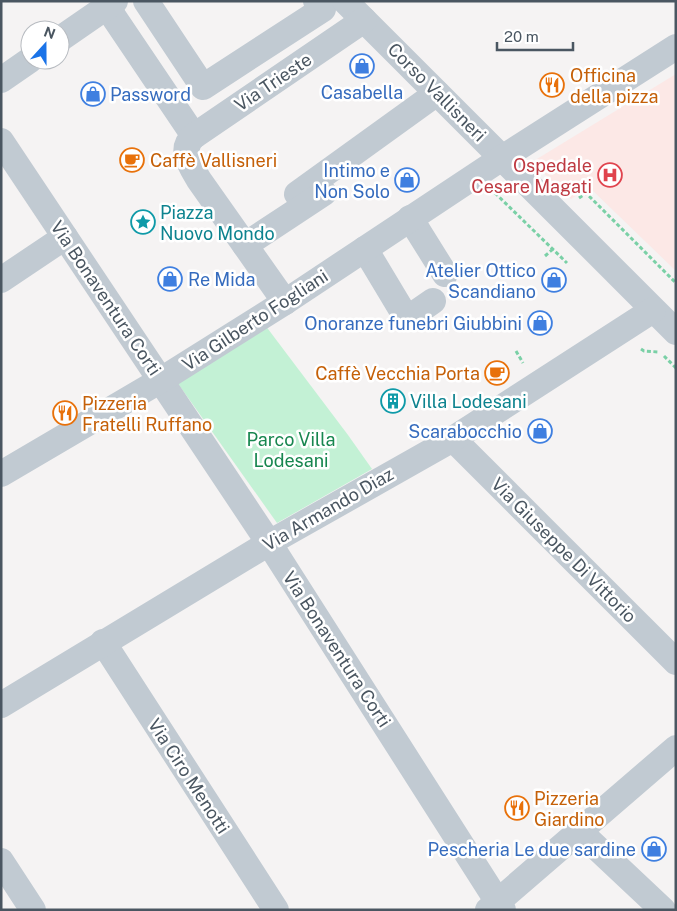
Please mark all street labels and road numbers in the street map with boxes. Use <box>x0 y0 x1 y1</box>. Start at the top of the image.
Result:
street label: Corso Vallisneri <box>384 39 490 145</box>
street label: Via Trieste <box>230 49 316 115</box>
street label: Via Bonaventura Corti <box>47 217 165 379</box>
street label: Via Gilberto Fogliani <box>178 265 332 375</box>
street label: Via Armando Diaz <box>259 463 397 555</box>
street label: Via Giuseppe Di Vittorio <box>487 473 641 627</box>
street label: Via Bonaventura Corti <box>279 567 395 731</box>
street label: Via Ciro Menotti <box>144 715 234 837</box>

